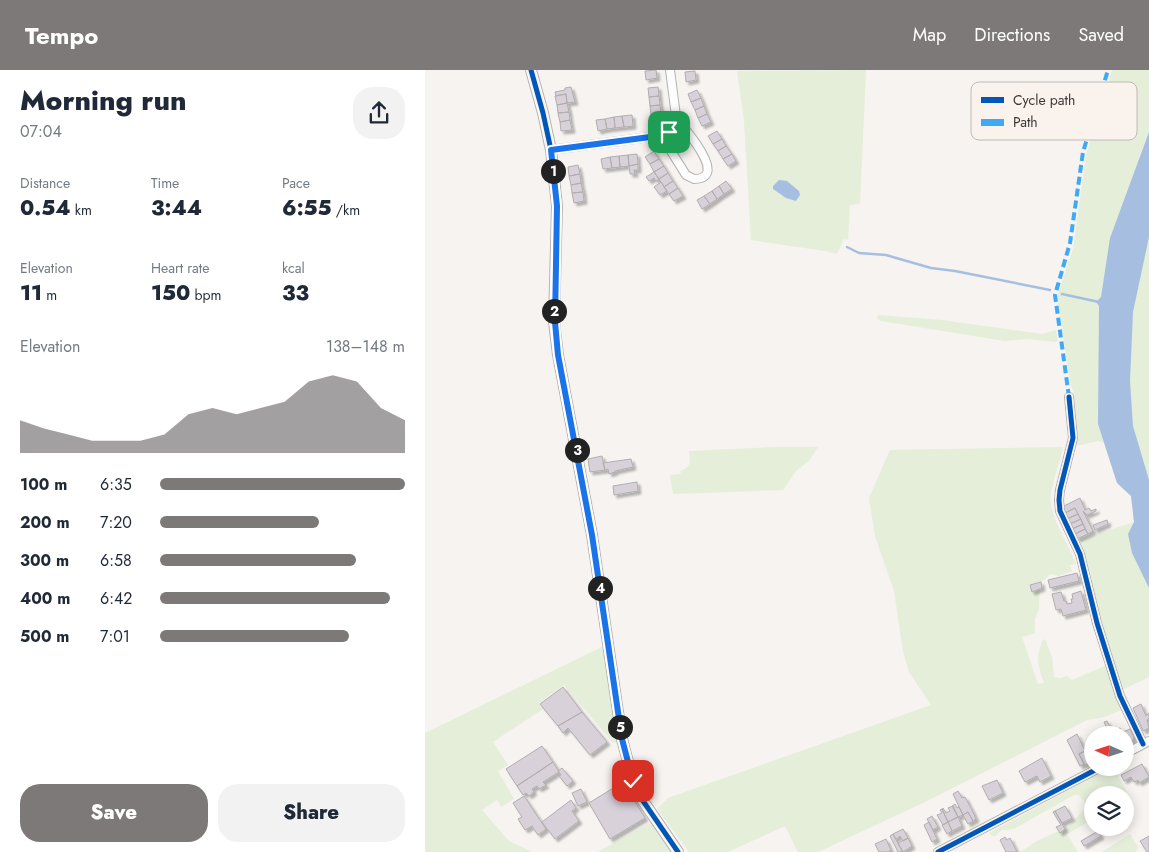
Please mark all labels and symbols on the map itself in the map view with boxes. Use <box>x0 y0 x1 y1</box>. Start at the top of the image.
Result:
legend <box>971 82 1137 140</box>
text: Cycle path <box>1013 90 1075 110</box>
pin <box>648 111 690 153</box>
text: Path <box>1013 112 1038 132</box>
pin: 1 <box>541 158 565 184</box>
pin: 2 <box>541 298 567 324</box>
pin: 3 <box>565 438 589 462</box>
pin: 4 <box>587 576 613 600</box>
pin: 5 <box>607 714 633 740</box>
north arrow <box>1084 726 1134 776</box>
pin <box>612 760 654 802</box>

